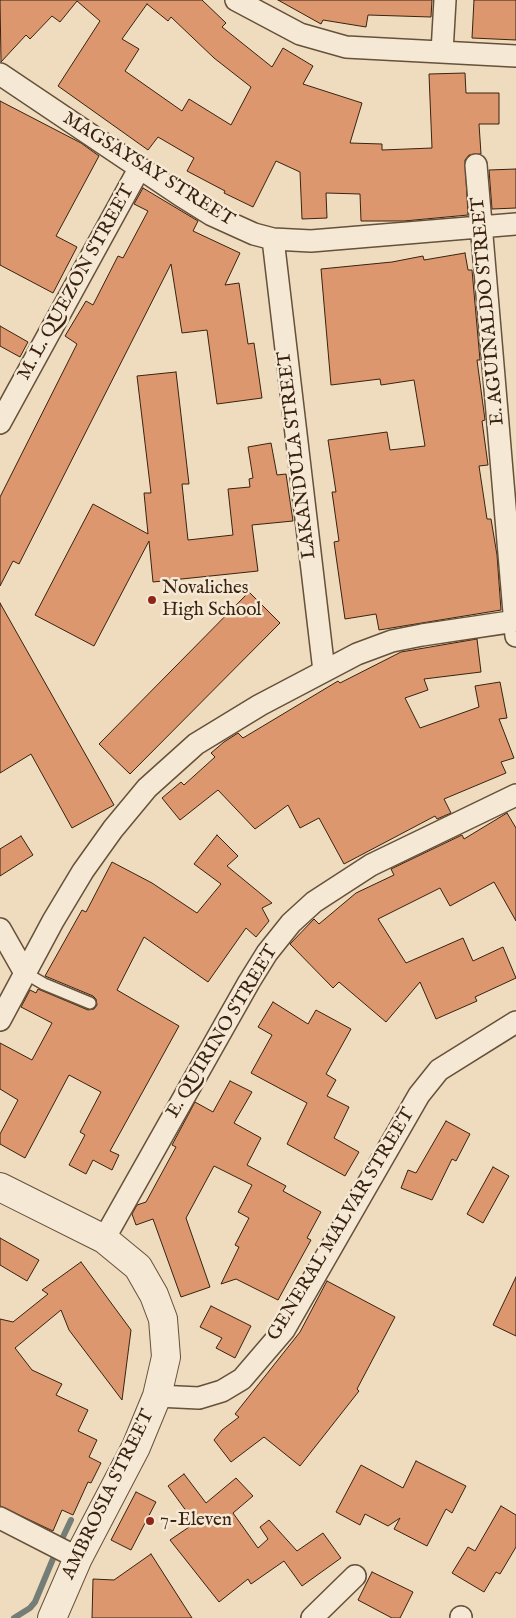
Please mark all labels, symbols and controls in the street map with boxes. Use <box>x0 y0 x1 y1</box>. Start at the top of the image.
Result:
street label: MAGSAYSAY STREET <box>58 108 238 232</box>
street label: M. L. QUEZON STREET <box>14 181 140 385</box>
street label: E. AGUINALDO STREET <box>468 196 510 426</box>
street label: LAKANDULA STREET <box>274 350 322 560</box>
place label: Novaliches High School <box>162 578 262 622</box>
marker: Novaliches High School <box>146 594 158 606</box>
street label: E. QUIRINO STREET <box>162 941 284 1123</box>
street label: GENERAL MALVAR STREET <box>263 1105 421 1345</box>
street label: AMBROSIA STREET <box>58 1406 160 1584</box>
place label: 7-Eleven <box>160 1510 232 1532</box>
marker: 7-Eleven <box>144 1515 156 1527</box>

